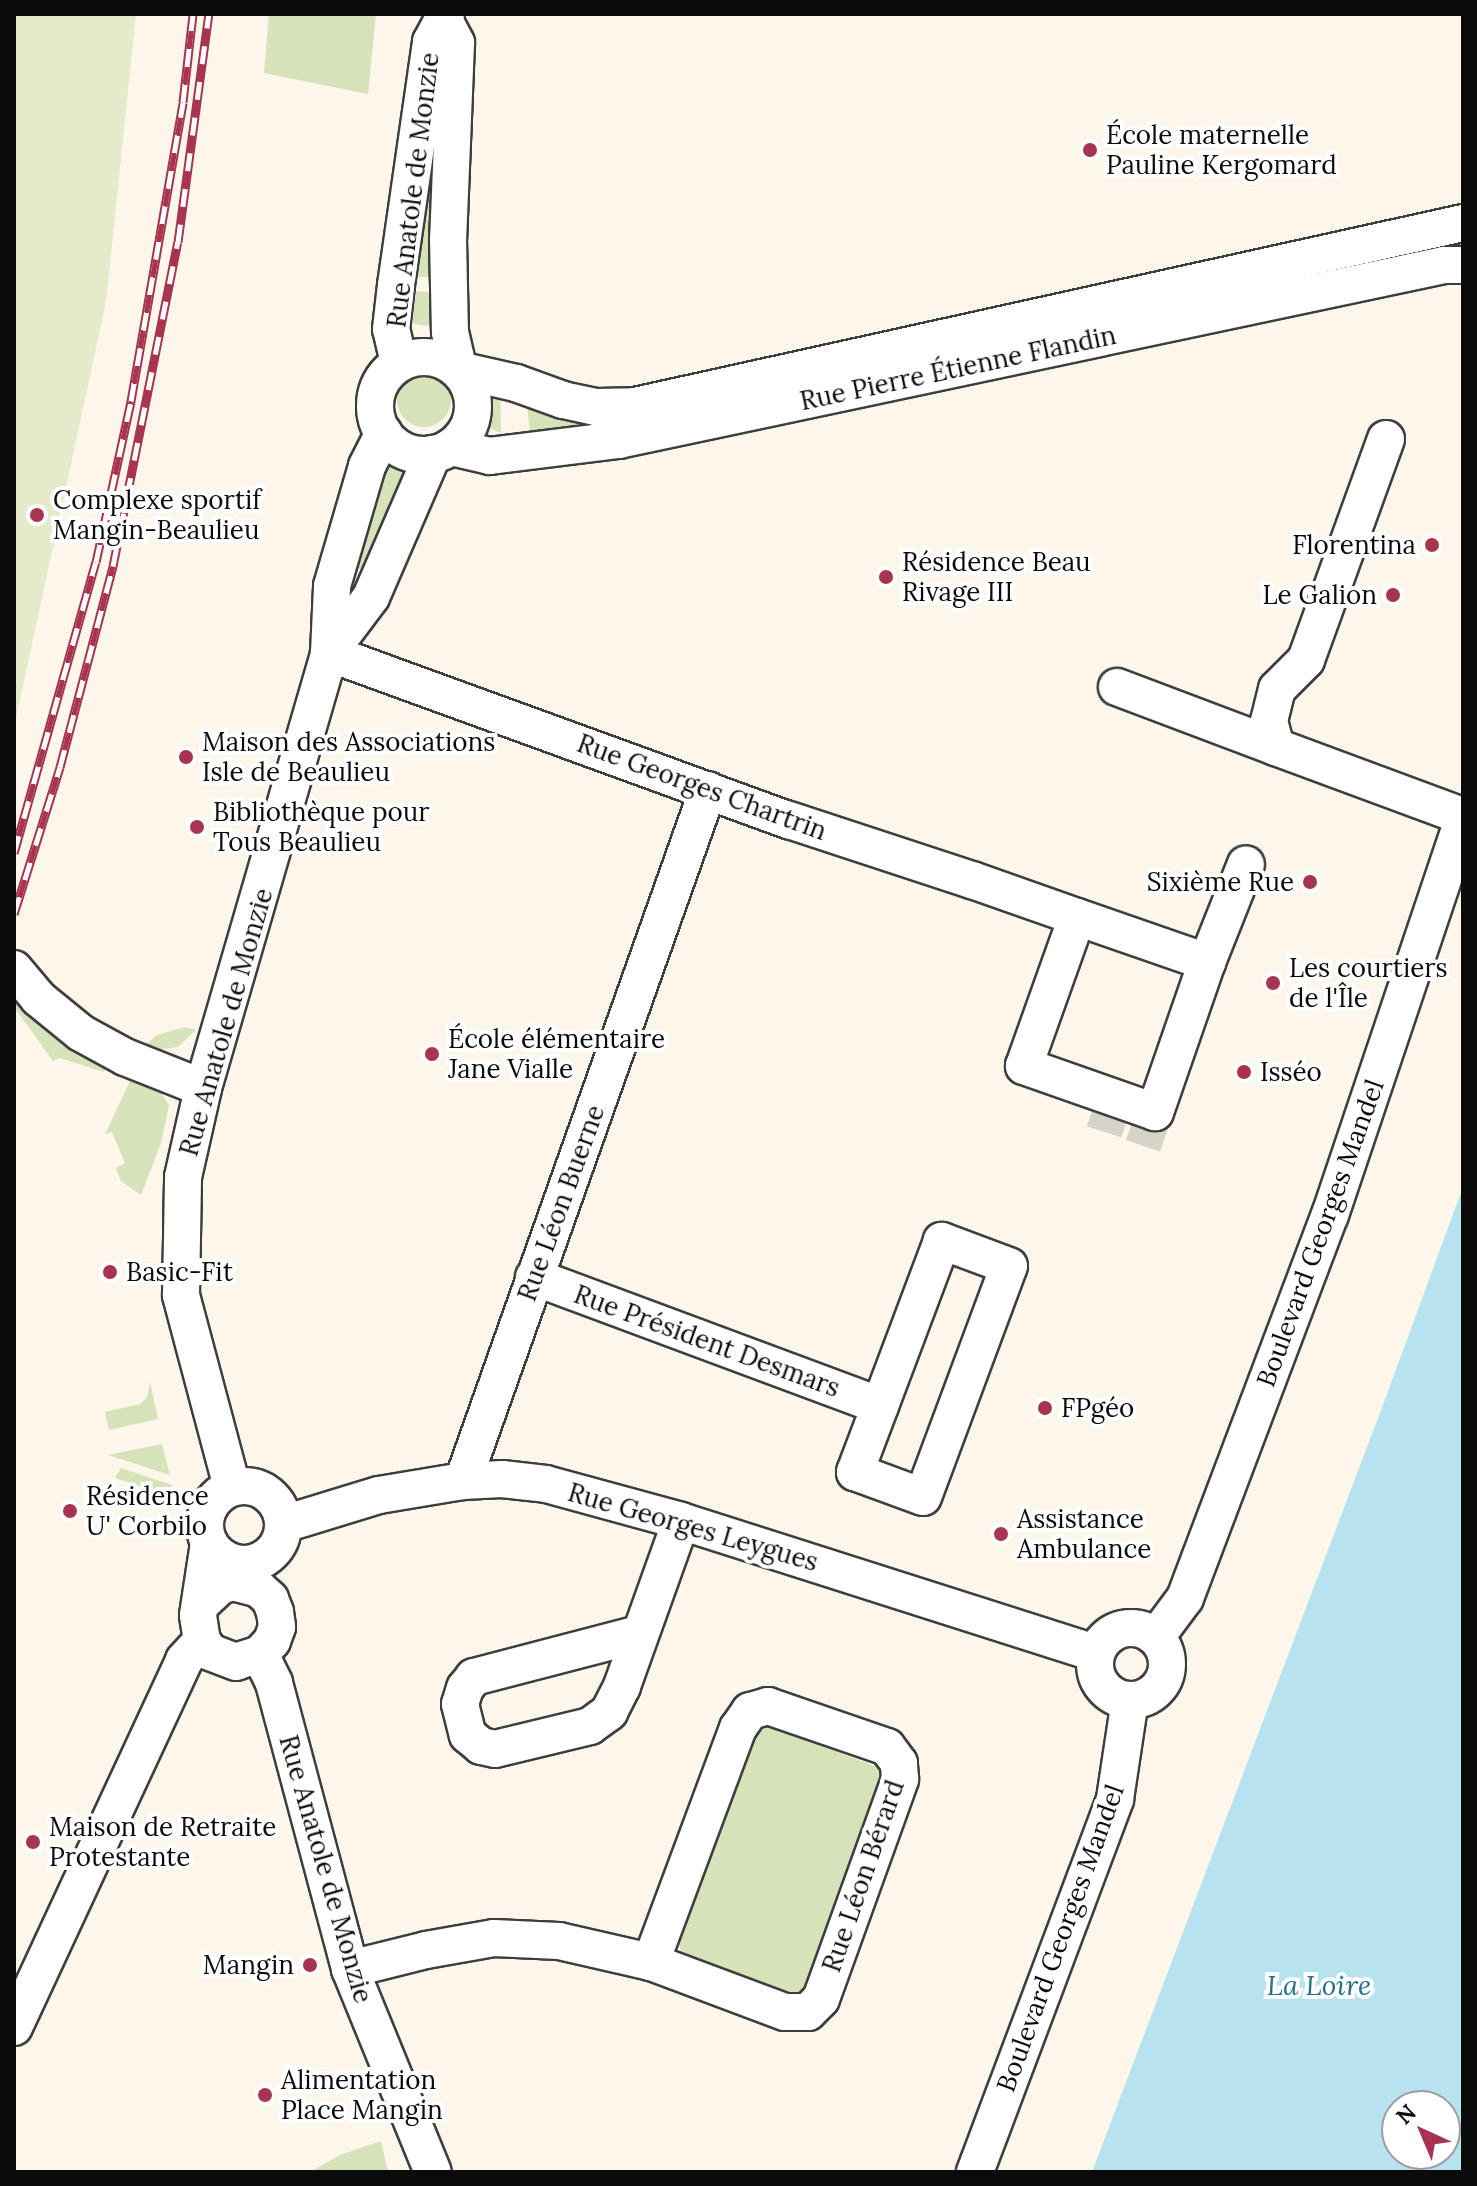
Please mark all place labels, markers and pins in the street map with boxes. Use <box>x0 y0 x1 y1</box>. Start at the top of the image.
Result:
place label: École maternelle Pauline Kergomard <box>1106 119 1337 180</box>
marker: École maternelle Pauline Kergomard <box>1081 141 1099 159</box>
place label: Complexe sportif Mangin-Beaulieu <box>53 484 261 546</box>
marker: Complexe sportif Mangin-Beaulieu <box>28 506 46 524</box>
place label: Florentina <box>1292 529 1416 561</box>
marker: Florentina <box>1423 536 1441 554</box>
place label: Résidence Beau Rivage III <box>902 546 1091 608</box>
marker: Résidence Beau Rivage III <box>877 568 895 586</box>
place label: Le Galion <box>1262 579 1377 611</box>
marker: Le Galion <box>1384 586 1402 604</box>
place label: Maison des Associations Isle de Beaulieu <box>202 726 495 788</box>
marker: Maison des Associations Isle de Beaulieu <box>177 748 195 766</box>
place label: Bibliothèque pour Tous Beaulieu <box>213 796 430 858</box>
marker: Bibliothèque pour Tous Beaulieu <box>188 818 206 836</box>
place label: Sixième Rue <box>1147 866 1294 898</box>
marker: Sixième Rue <box>1301 873 1319 891</box>
place label: Les courtiers de l'Île <box>1289 952 1448 1014</box>
marker: Les courtiers de l'Île <box>1264 974 1282 992</box>
place label: École élémentaire Jane Vialle <box>448 1023 665 1084</box>
marker: École élémentaire Jane Vialle <box>423 1045 441 1063</box>
place label: Isséo <box>1260 1056 1322 1088</box>
marker: Isséo <box>1235 1063 1253 1081</box>
place label: Basic-Fit <box>126 1256 233 1288</box>
marker: Basic-Fit <box>101 1263 119 1281</box>
place label: FPgéo <box>1061 1392 1134 1424</box>
marker: FPgéo <box>1036 1399 1054 1417</box>
place label: Résidence U' Corbilo <box>86 1480 209 1542</box>
marker: Résidence U' Corbilo <box>61 1502 79 1520</box>
place label: Assistance Ambulance <box>1017 1503 1151 1564</box>
marker: Assistance Ambulance <box>992 1525 1010 1543</box>
place label: Maison de Retraite Protestante <box>49 1811 276 1872</box>
marker: Maison de Retraite Protestante <box>24 1833 42 1851</box>
place label: Mangin <box>203 1949 294 1981</box>
marker: Mangin <box>301 1956 319 1974</box>
place label: Alimentation Place Mangin <box>281 2064 443 2126</box>
marker: Alimentation Place Mangin <box>256 2086 274 2104</box>

